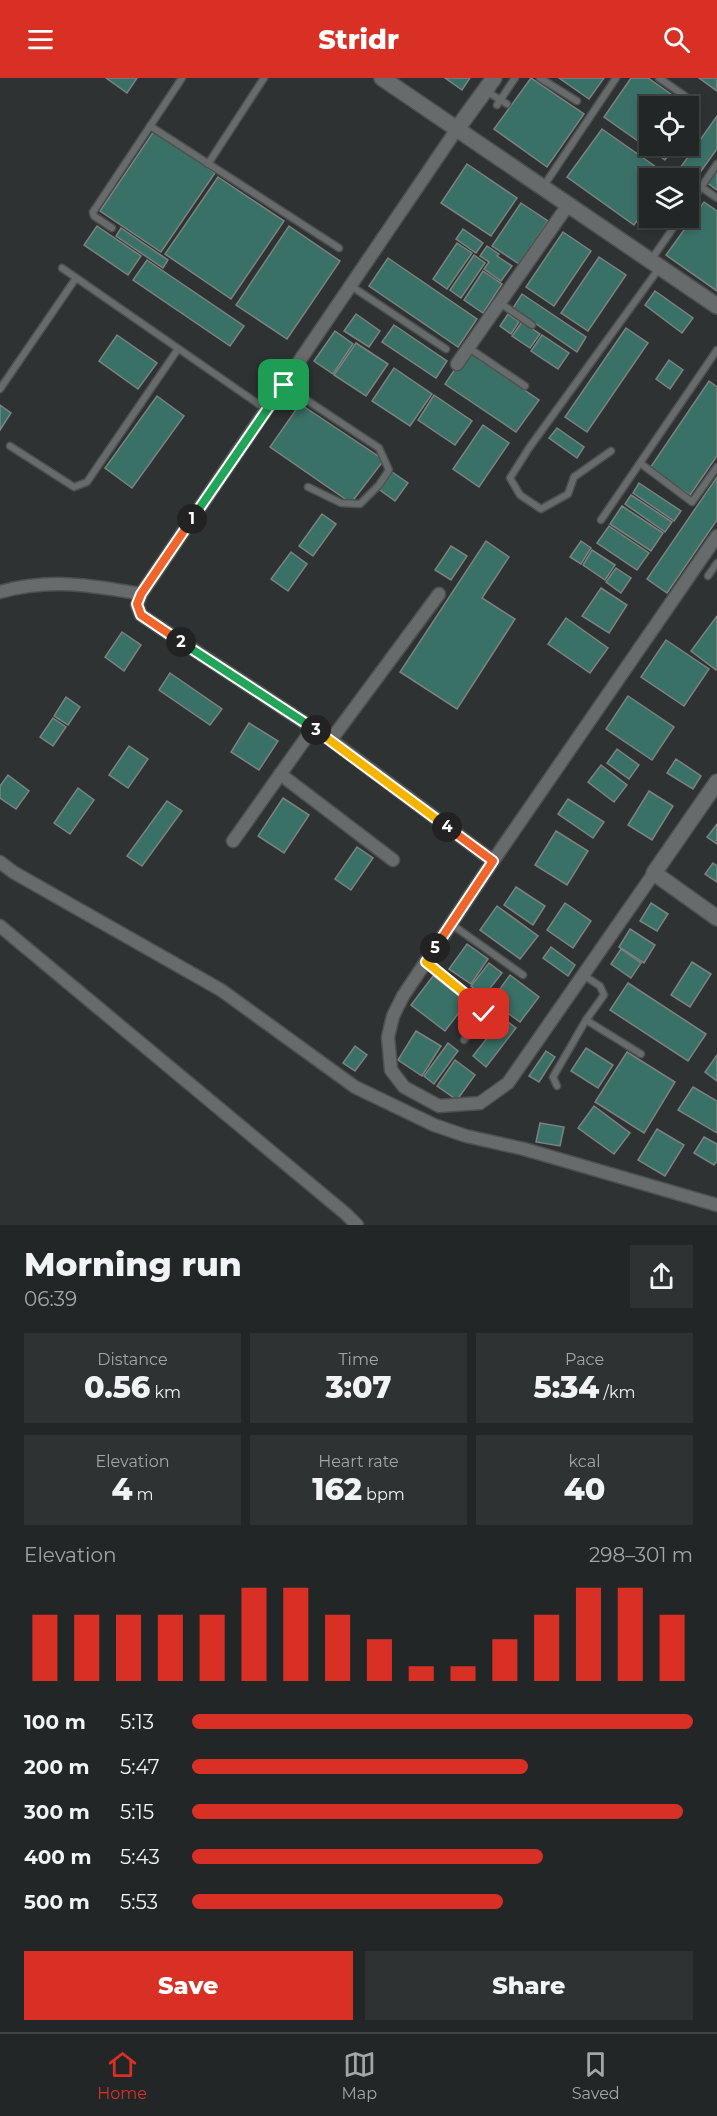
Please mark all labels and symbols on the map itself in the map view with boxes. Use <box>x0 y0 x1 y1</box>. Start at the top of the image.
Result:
pin <box>258 359 309 410</box>
pin: 1 <box>177 504 207 534</box>
pin: 2 <box>166 627 196 657</box>
pin: 3 <box>301 715 331 745</box>
pin: 4 <box>432 812 462 842</box>
pin: 5 <box>420 933 450 963</box>
pin <box>458 988 509 1039</box>

